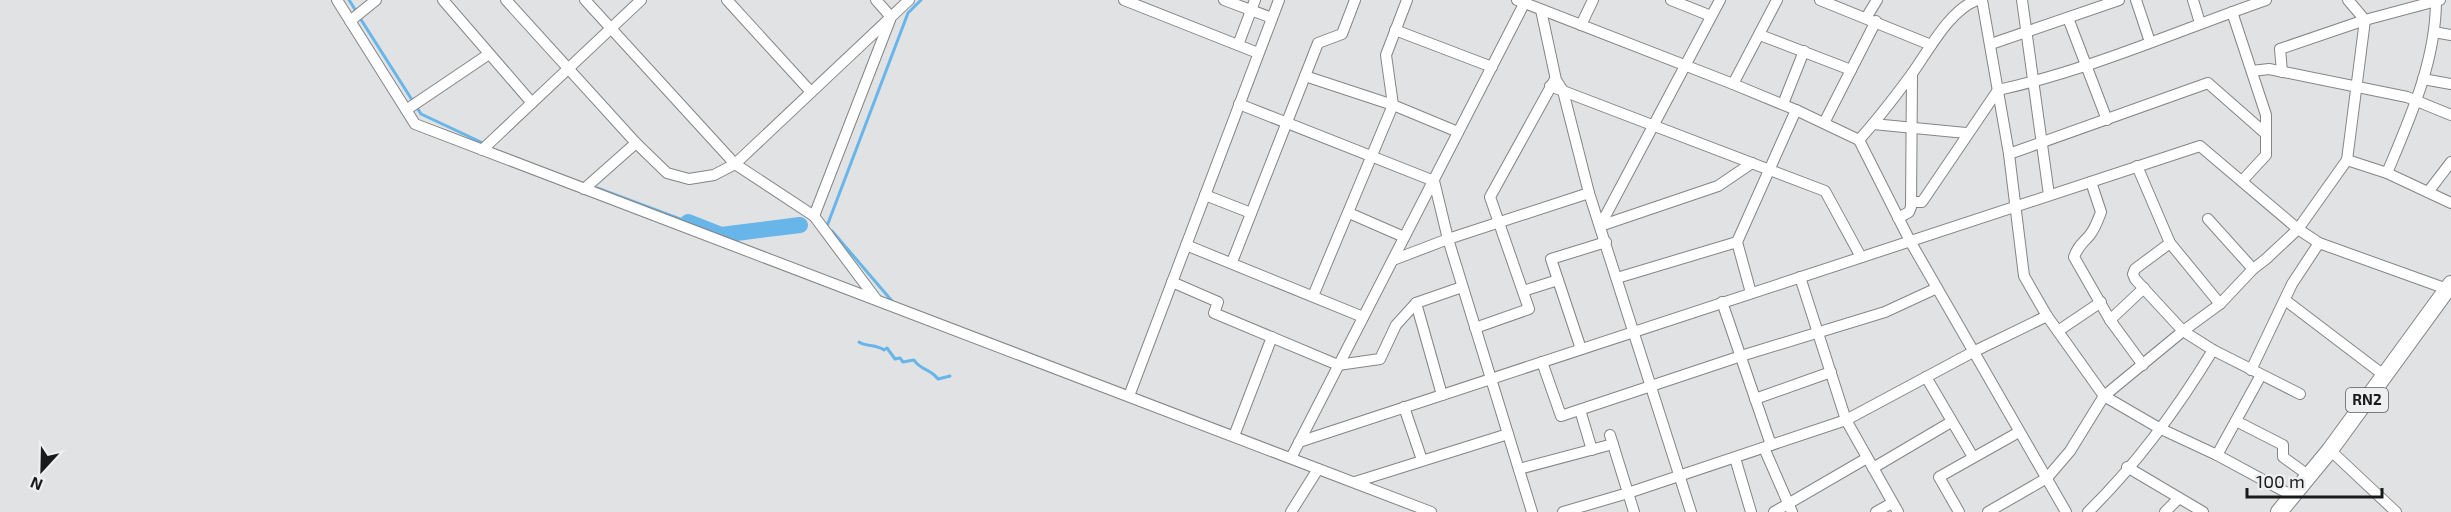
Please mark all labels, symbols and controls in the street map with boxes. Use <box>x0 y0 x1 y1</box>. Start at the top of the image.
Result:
road number: RN2 <box>2346 388 2388 412</box>
north arrow <box>12 440 72 500</box>
scale bar <box>2247 461 2382 499</box>
text: 100 m <box>2256 470 2305 492</box>
text: N <box>27 473 45 495</box>

